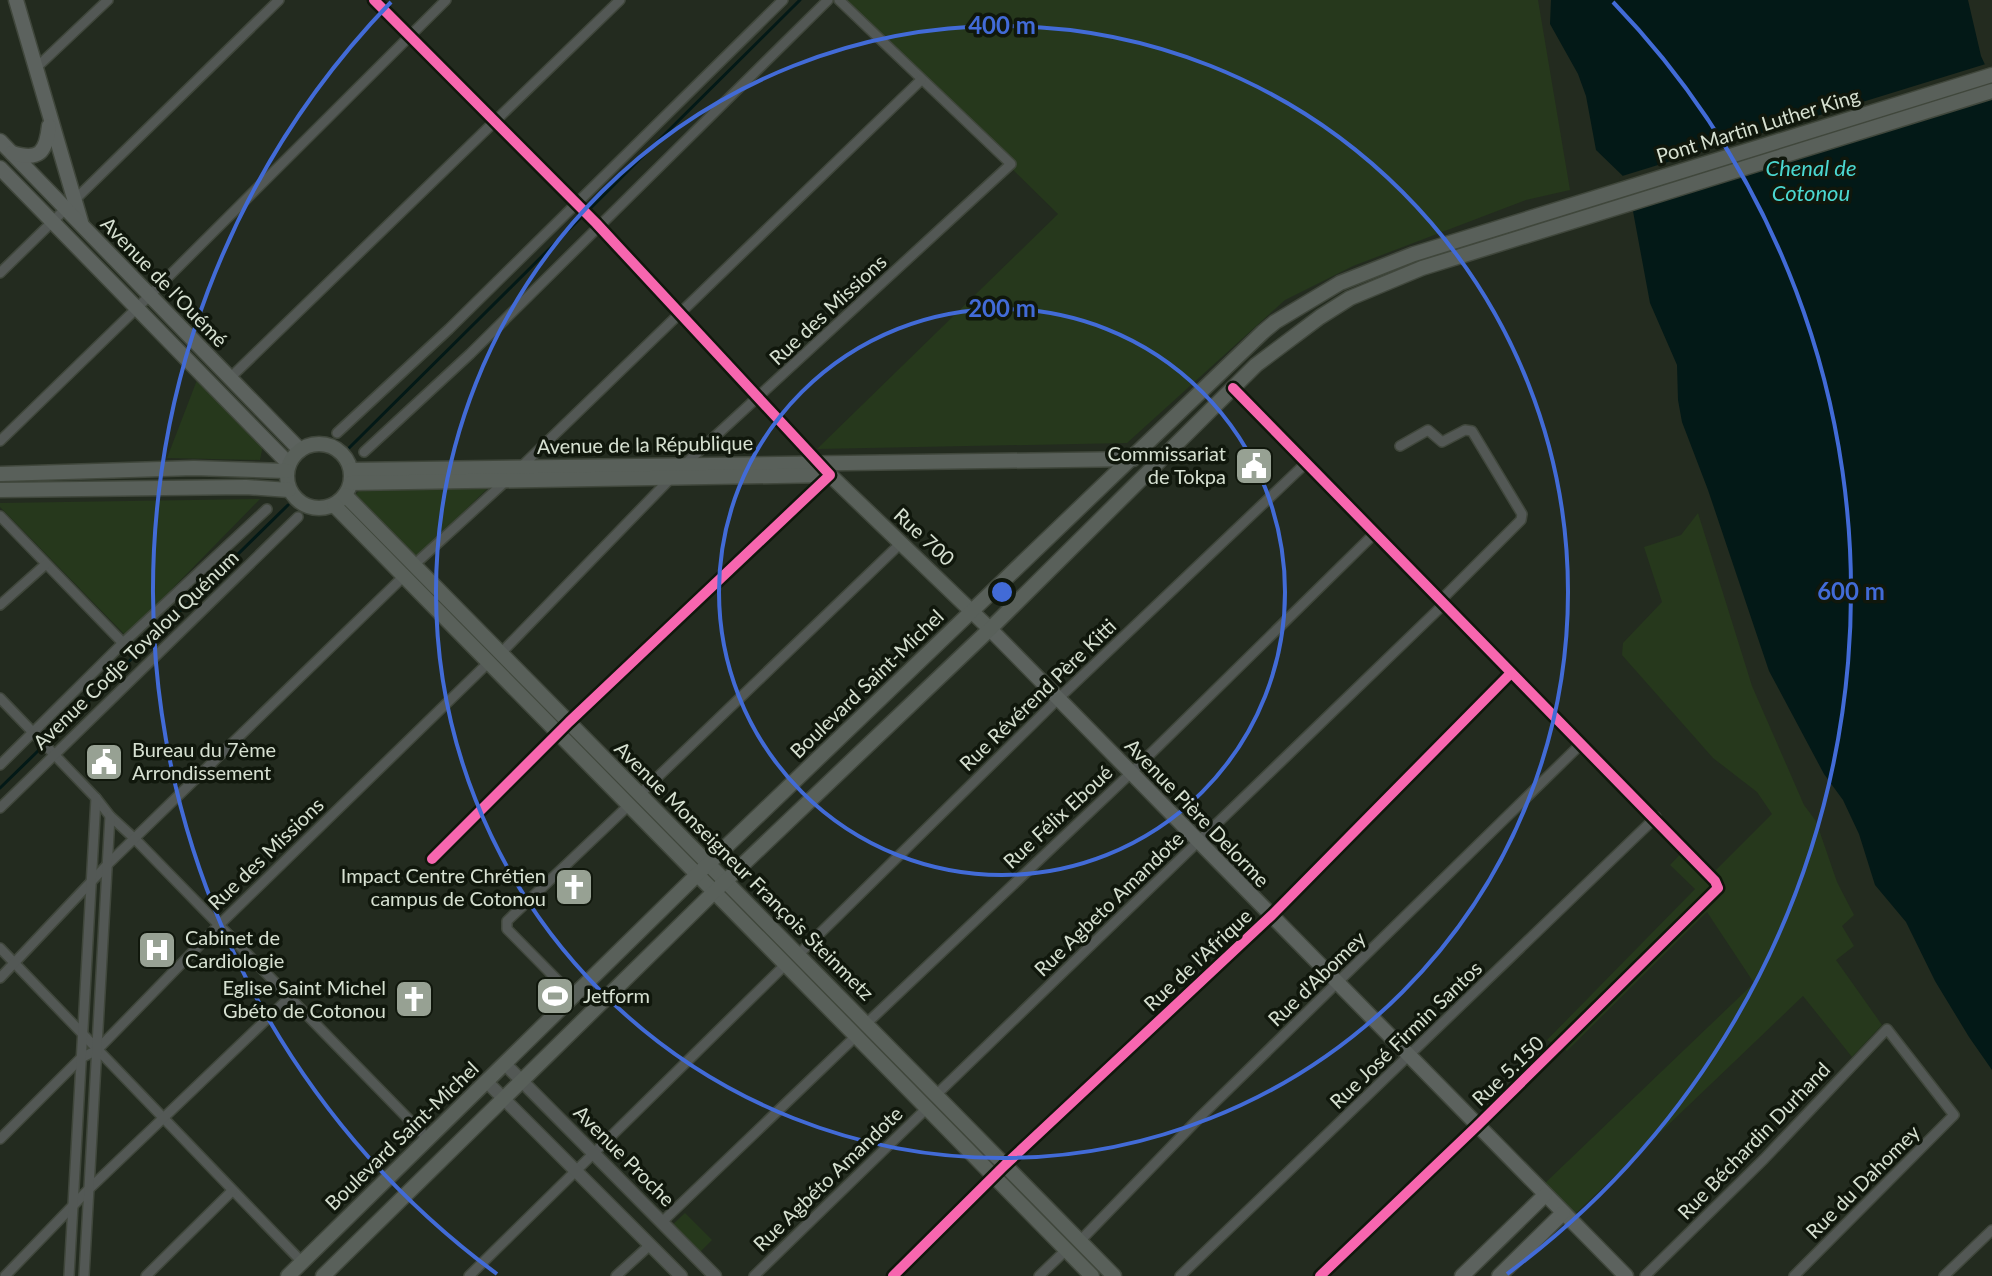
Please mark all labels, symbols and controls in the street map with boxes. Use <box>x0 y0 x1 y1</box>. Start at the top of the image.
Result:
text: 400 m <box>968 10 1036 39</box>
street label: Pont Martin Luther King <box>1653 83 1862 167</box>
water label: Chenal de Cotonou <box>1765 154 1857 206</box>
street label: Avenue de l'Ouémé <box>96 211 233 351</box>
street label: Rue des Missions <box>764 249 891 370</box>
text: 200 m <box>968 293 1036 322</box>
street label: Avenue de la République <box>537 430 753 458</box>
place label: Commissariat de Tokpa <box>1107 441 1226 488</box>
public building icon: Commissariat de Tokpa <box>1233 445 1275 487</box>
street label: Rue 700 <box>890 502 960 570</box>
street label: Avenue Codje Tovalou Quénum <box>28 545 243 754</box>
text: 600 m <box>1817 576 1885 605</box>
centre of rings <box>988 578 1016 606</box>
street label: Boulevard Saint-Michel <box>785 604 948 763</box>
street label: Rue Révérend Père Kitti <box>954 613 1120 775</box>
street label: Avenue Pière Delorme <box>1121 733 1275 892</box>
street label: Avenue Monseigneur François Steinmetz <box>610 736 879 1005</box>
place label: Bureau du 7ème Arrondissement <box>132 737 276 784</box>
public building icon: Bureau du 7ème Arrondissement <box>83 741 125 783</box>
street label: Rue Félix Eboué <box>998 760 1117 873</box>
street label: Rue des Missions <box>203 792 328 914</box>
street label: Rue Agbeto Amandote <box>1029 826 1188 981</box>
place label: Impact Centre Chrétien campus de Cotonou <box>341 863 546 910</box>
church icon: Impact Centre Chrétien campus de Cotonou <box>553 866 595 908</box>
street label: Rue de l'Afrique <box>1138 903 1256 1015</box>
place label: Cabinet de Cardiologie <box>185 925 284 972</box>
street label: Rue d'Abomey <box>1263 925 1371 1031</box>
hospital icon: Cabinet de Cardiologie <box>136 929 178 971</box>
street label: Rue José Firmin Santos <box>1324 956 1486 1113</box>
place label: Eglise Saint Michel Gbéto de Cotonou <box>223 975 386 1022</box>
sports icon: Jetform <box>534 975 576 1017</box>
church icon: Eglise Saint Michel Gbéto de Cotonou <box>393 978 435 1020</box>
place label: Jetform <box>583 983 650 1007</box>
street label: Rue 5.150 <box>1467 1030 1548 1110</box>
street label: Boulevard Saint-Michel <box>320 1056 483 1215</box>
street label: Rue Béchardin Durhand <box>1672 1057 1835 1224</box>
street label: Avenue Proche <box>569 1100 680 1211</box>
street label: Rue Agbéto Amandote <box>748 1101 907 1256</box>
street label: Rue du Dahomey <box>1800 1119 1925 1243</box>

